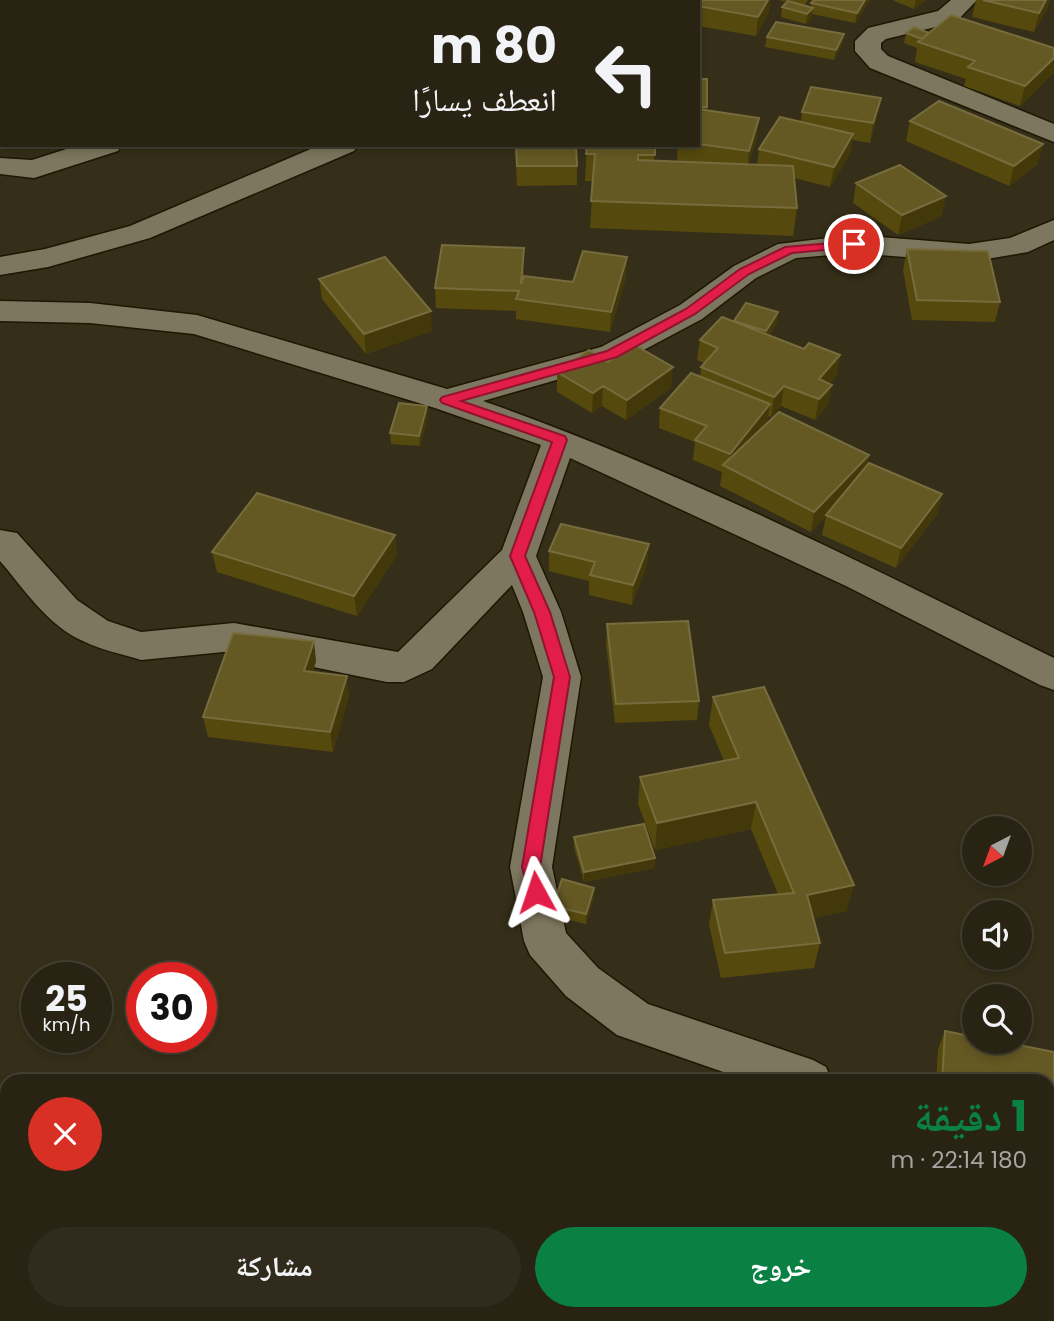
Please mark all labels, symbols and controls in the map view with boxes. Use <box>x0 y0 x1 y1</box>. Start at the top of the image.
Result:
text: 80 m <box>431 12 557 80</box>
icon: left <box>581 28 672 119</box>
text: انعطف يسارًا <box>412 77 557 122</box>
pin <box>824 214 884 274</box>
icon: arrive <box>835 225 873 263</box>
north arrow <box>962 816 1032 886</box>
map controls <box>962 816 1032 1054</box>
position arrow <box>499 855 573 929</box>
button: sound <box>962 900 1032 970</box>
speed limit sign: 30 <box>126 962 217 1053</box>
text: 25 <box>45 974 88 1023</box>
button: search <box>962 984 1032 1054</box>
text: km/h <box>43 1012 90 1037</box>
text: 1 دقيقة <box>914 1087 1027 1146</box>
button: close <box>28 1097 102 1171</box>
text: 180 m · 22:14 <box>890 1144 1027 1176</box>
button: مشاركة <box>28 1227 521 1307</box>
button: خروج <box>535 1227 1027 1307</box>

